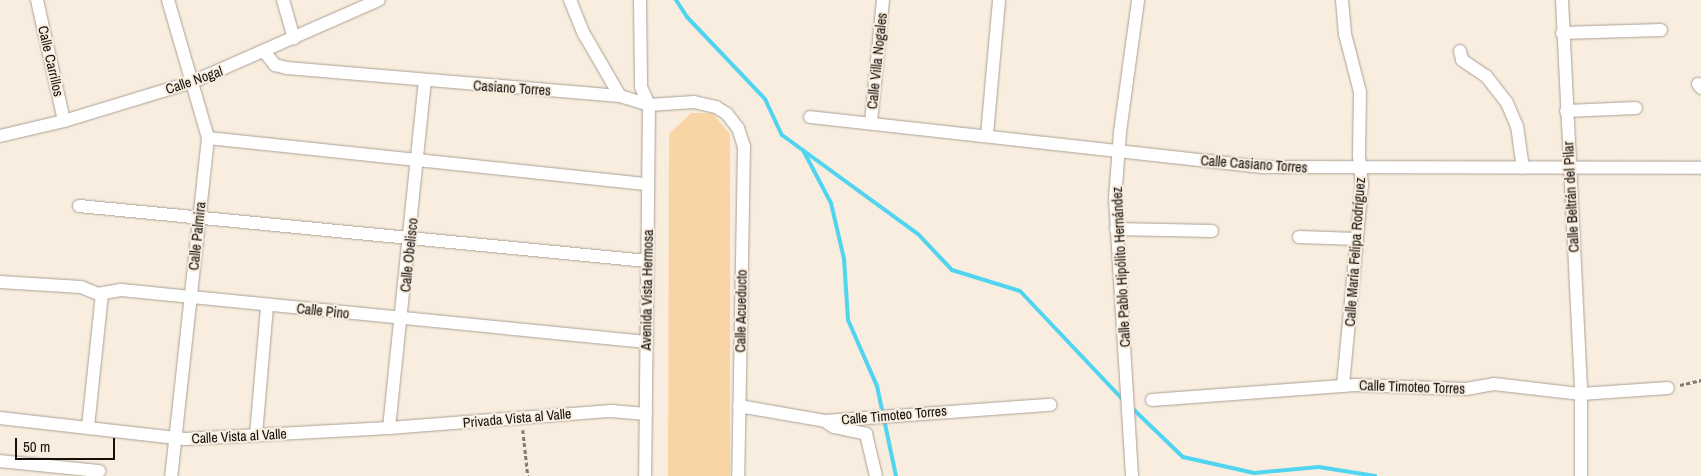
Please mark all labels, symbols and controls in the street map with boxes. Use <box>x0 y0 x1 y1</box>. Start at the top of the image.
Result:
street label: Calle Villa Nogales <box>864 12 890 110</box>
street label: Calle Carrillos <box>35 24 67 98</box>
street label: Calle Nogal <box>163 62 225 98</box>
street label: Casiano Torres <box>473 77 551 99</box>
street label: Calle Beltrán del Pilar <box>1560 141 1582 253</box>
street label: Calle Casiano Torres <box>1200 152 1308 176</box>
street label: Calle María Felipa Rodríguez <box>1341 177 1369 327</box>
street label: Calle Pablo Hipólito Hernández <box>1108 186 1134 348</box>
street label: Calle Palmira <box>185 201 209 271</box>
street label: Calle Obelisco <box>397 217 421 293</box>
street label: Avenida Vista Hermosa <box>638 229 656 351</box>
street label: Calle Acueducto <box>732 269 750 353</box>
street label: Calle Pino <box>296 300 350 322</box>
street label: Calle Timoteo Torres <box>1359 377 1465 397</box>
street label: Calle Timoteo Torres <box>840 402 948 428</box>
street label: Privada Vista al Valle <box>462 405 572 431</box>
street label: Calle Vista al Valle <box>191 425 287 447</box>
scale bar <box>18 428 118 460</box>
text: 50 m <box>23 436 50 457</box>

